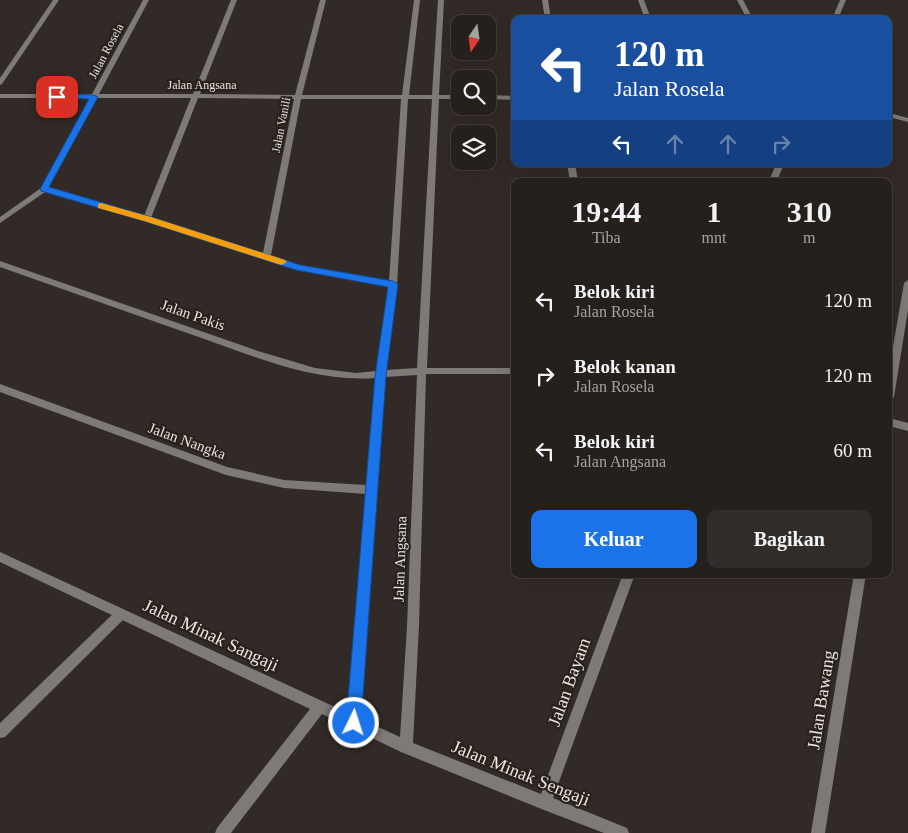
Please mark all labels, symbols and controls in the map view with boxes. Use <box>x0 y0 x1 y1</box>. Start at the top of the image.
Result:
north arrow <box>451 15 496 60</box>
map controls <box>451 15 496 170</box>
street label: Jalan Rosela <box>86 20 127 81</box>
icon: left <box>531 35 596 100</box>
text: 120 m <box>614 35 704 74</box>
button: search <box>451 70 496 115</box>
pin <box>36 76 78 118</box>
text: Jalan Rosela <box>614 76 725 101</box>
street label: Jalan Angsana <box>168 78 237 92</box>
icon: arrive <box>43 83 71 111</box>
street label: Jalan Vanili <box>269 95 293 154</box>
button: layers <box>451 125 496 170</box>
icon: left <box>608 130 636 158</box>
icon: ahead <box>661 130 689 158</box>
icon: ahead <box>714 130 742 158</box>
icon: right <box>767 130 795 158</box>
text: 19:44 <box>571 195 641 228</box>
text: 1 <box>706 195 721 228</box>
text: 310 <box>787 195 832 228</box>
text: Tiba <box>592 229 621 246</box>
text: mnt <box>702 229 726 246</box>
text: m <box>803 229 815 246</box>
text: Belok kiri <box>574 281 655 302</box>
icon: left <box>531 287 559 315</box>
text: 120 m <box>824 290 872 311</box>
street label: Jalan Pakis <box>159 297 227 334</box>
text: Jalan Rosela <box>574 303 654 320</box>
text: Belok kanan <box>574 356 676 377</box>
icon: right <box>531 362 559 390</box>
text: 120 m <box>824 365 872 386</box>
text: Jalan Rosela <box>574 378 654 395</box>
street label: Jalan Nangka <box>146 420 228 463</box>
text: Belok kiri <box>574 431 655 452</box>
icon: left <box>531 437 559 465</box>
text: 60 m <box>833 440 872 461</box>
text: Jalan Angsana <box>574 453 666 470</box>
button: Keluar <box>531 510 697 568</box>
button: Bagikan <box>707 510 872 568</box>
street label: Jalan Angsana <box>391 515 410 602</box>
street label: Jalan Minak Sangaji <box>140 595 282 675</box>
street label: Jalan Bayam <box>544 635 594 729</box>
street label: Jalan Bawang <box>803 649 839 751</box>
position arrow <box>327 696 379 748</box>
street label: Jalan Minak Sengaji <box>449 736 593 810</box>

